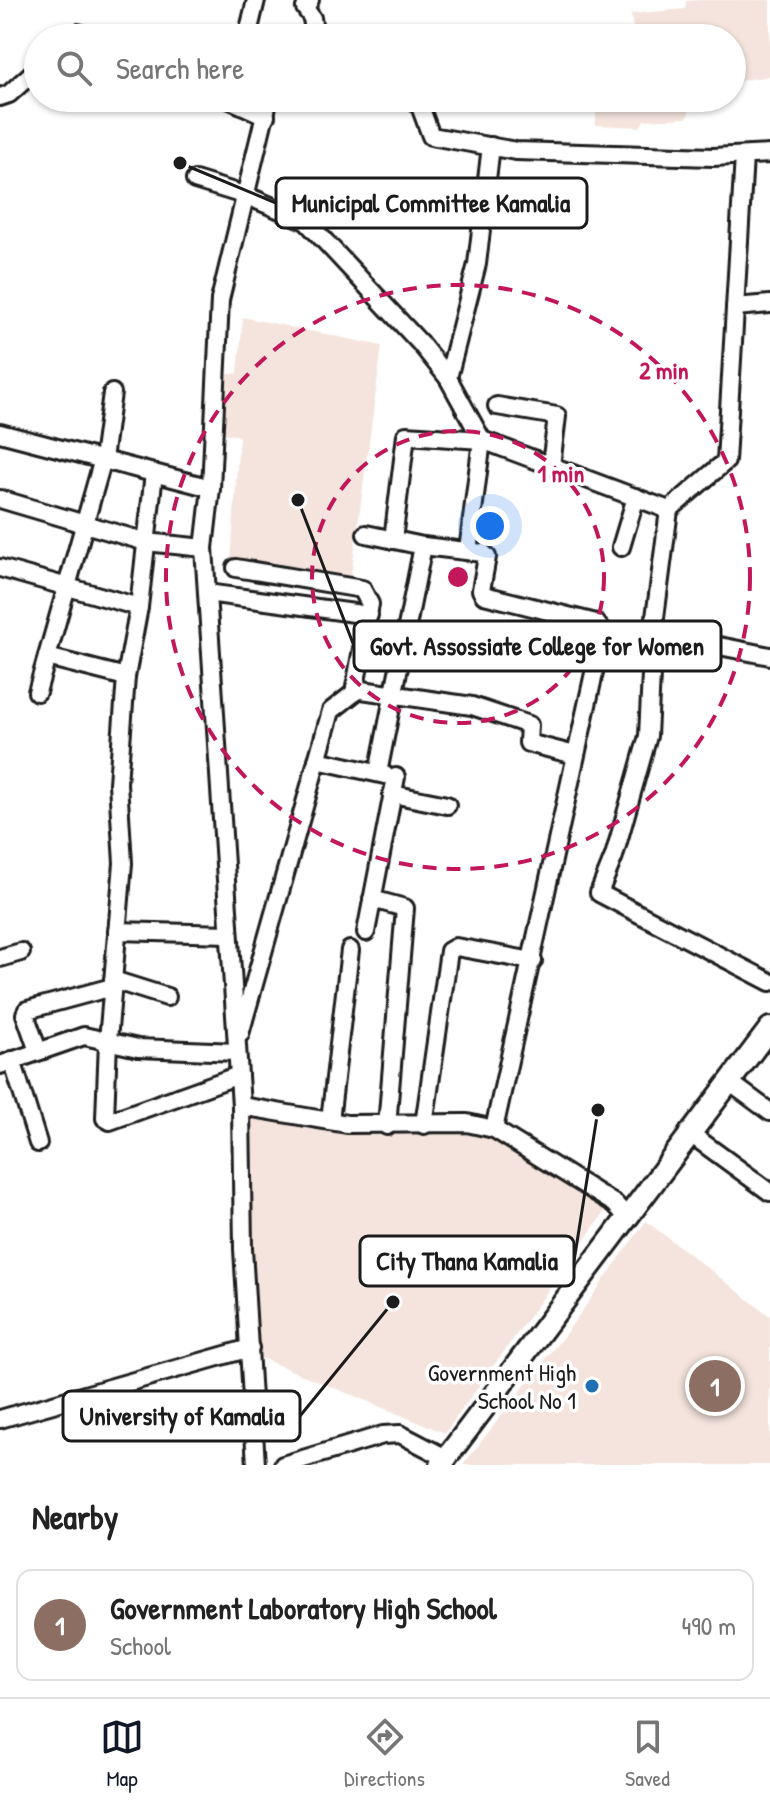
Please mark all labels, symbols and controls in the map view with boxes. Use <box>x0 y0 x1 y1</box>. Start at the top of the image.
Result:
search box <box>24 24 746 112</box>
icon: search <box>52 46 96 90</box>
text: Search here <box>116 48 244 88</box>
callout: Municipal Committee Kamalia <box>276 178 587 228</box>
text: Municipal Committee Kamalia <box>292 185 571 221</box>
text: 2 min <box>639 354 689 386</box>
text: 1 min <box>538 457 585 489</box>
your location <box>470 506 510 546</box>
centre of rings <box>444 563 472 591</box>
callout: Govt. Assossiate College for Women <box>354 621 721 671</box>
text: Govt. Assossiate College for Women <box>370 628 704 664</box>
callout: City Thana Kamalia <box>360 1236 574 1286</box>
text: City Thana Kamalia <box>376 1243 559 1279</box>
place label: Government High School No 1 <box>428 1356 576 1416</box>
pin: 1 <box>689 1356 741 1416</box>
marker: Government High School No 1 <box>583 1377 601 1395</box>
callout: University of Kamalia <box>63 1391 300 1441</box>
text: University of Kamalia <box>80 1398 285 1434</box>
text: Nearby <box>32 1494 118 1540</box>
text: Government Laboratory High School <box>110 1588 497 1628</box>
text: 1 <box>55 1608 65 1643</box>
text: 490 m <box>681 1608 736 1643</box>
text: School <box>110 1628 171 1663</box>
tab: Map <box>100 1715 144 1793</box>
tab: Directions <box>344 1715 425 1793</box>
tab: Saved <box>625 1715 670 1793</box>

